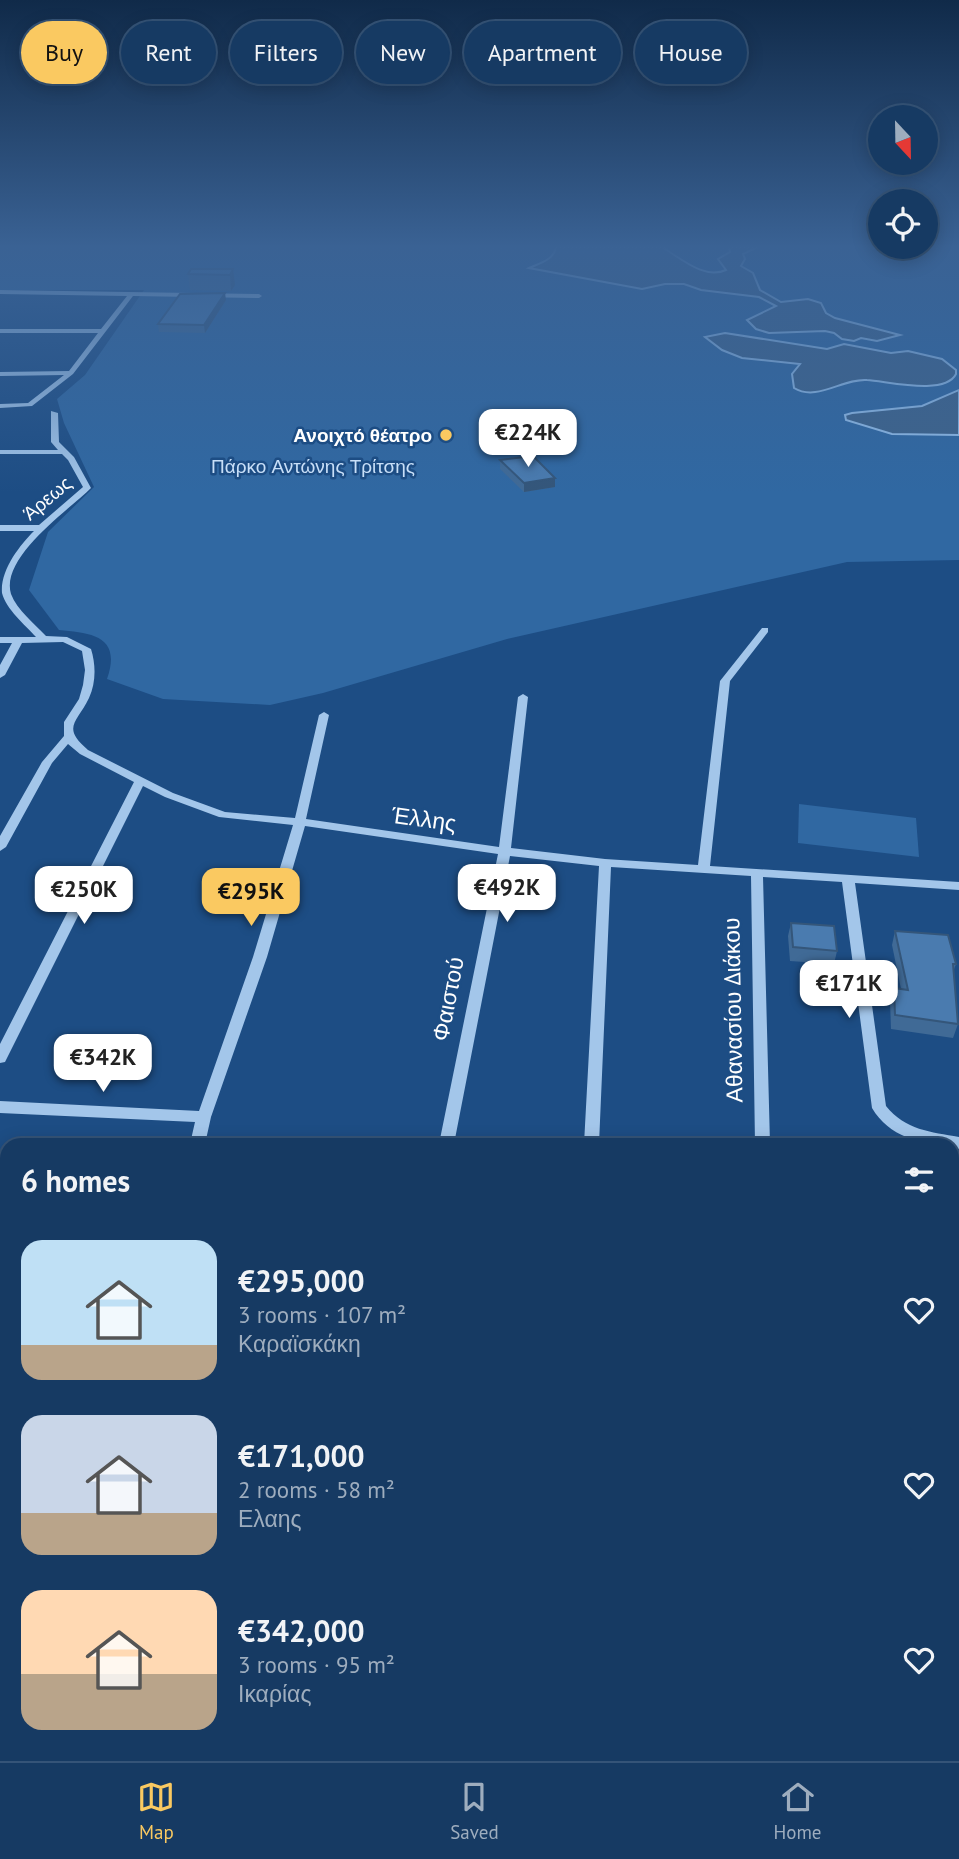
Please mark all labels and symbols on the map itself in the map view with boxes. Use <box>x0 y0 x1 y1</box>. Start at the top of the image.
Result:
north arrow <box>868 105 938 175</box>
pin: €224K <box>479 410 577 469</box>
place label: Ανοιχτό θέατρο <box>293 423 432 447</box>
marker: Ανοιχτό θέατρο <box>438 427 454 443</box>
park label: Πάρκο Αντώνης Τρίτσης <box>211 454 415 478</box>
street label: Άρεως <box>18 471 76 525</box>
street label: Έλλης <box>389 799 458 837</box>
pin: €492K <box>458 864 556 924</box>
pin: €250K <box>35 866 133 926</box>
pin: €295K <box>202 869 300 928</box>
street label: Αθανασίου Διάκου <box>716 917 749 1103</box>
street label: Φαιστού <box>425 954 470 1043</box>
pin: €171K <box>800 960 898 1020</box>
pin: €342K <box>54 1034 152 1094</box>

